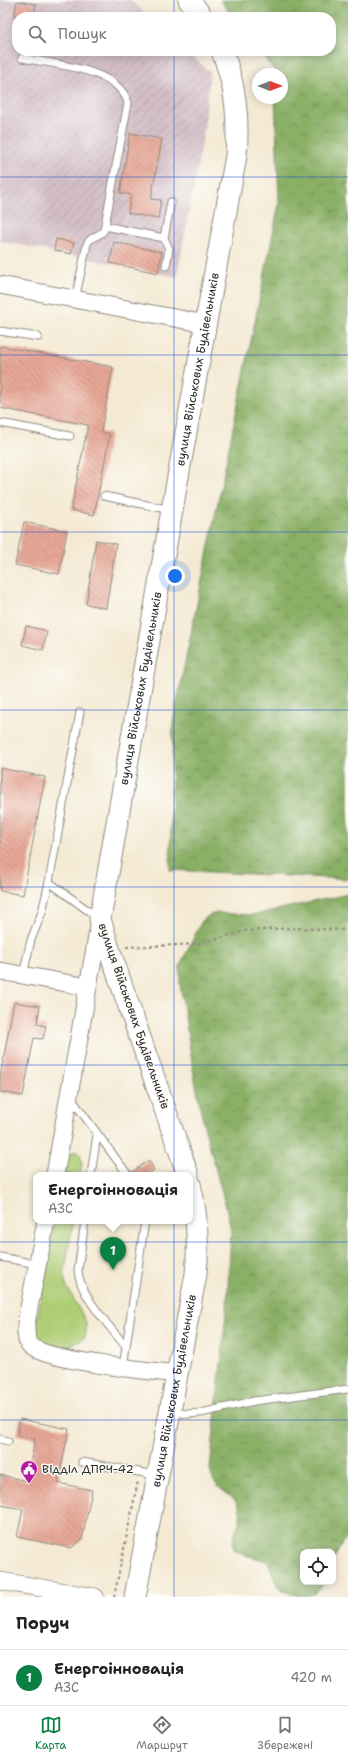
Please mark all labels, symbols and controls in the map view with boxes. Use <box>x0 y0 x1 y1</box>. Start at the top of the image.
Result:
search box <box>12 12 336 56</box>
icon: search <box>26 23 48 45</box>
text: Пошук <box>58 24 107 44</box>
north arrow <box>252 68 288 104</box>
street label: вулиця Військових Будівельників <box>172 271 223 467</box>
your location <box>165 566 185 586</box>
street label: вулиця Військових Будівельників <box>116 590 165 786</box>
street label: вулиця Військових Будівельників <box>95 921 173 1111</box>
popup <box>33 1172 193 1224</box>
text: Енергоінновація <box>48 1180 178 1200</box>
text: АЗС <box>48 1200 73 1217</box>
pin: 1 <box>100 1237 126 1270</box>
street label: вулиця Військових Будівельників <box>148 1293 200 1488</box>
public building icon: Відділ ДПРЧ-42 <box>19 1459 39 1484</box>
place label: Відділ ДПРЧ-42 <box>42 1461 134 1477</box>
map controls <box>300 1549 336 1585</box>
button: locate <box>300 1549 336 1585</box>
text: Поруч <box>16 1612 69 1634</box>
text: Енергоінновація <box>54 1659 184 1679</box>
text: 1 <box>26 1669 32 1686</box>
text: 420 m <box>290 1669 332 1686</box>
text: АЗС <box>54 1679 79 1696</box>
tab: Карта <box>35 1714 66 1753</box>
tab: Маршрут <box>136 1714 188 1753</box>
tab: Збережені <box>257 1714 313 1753</box>

